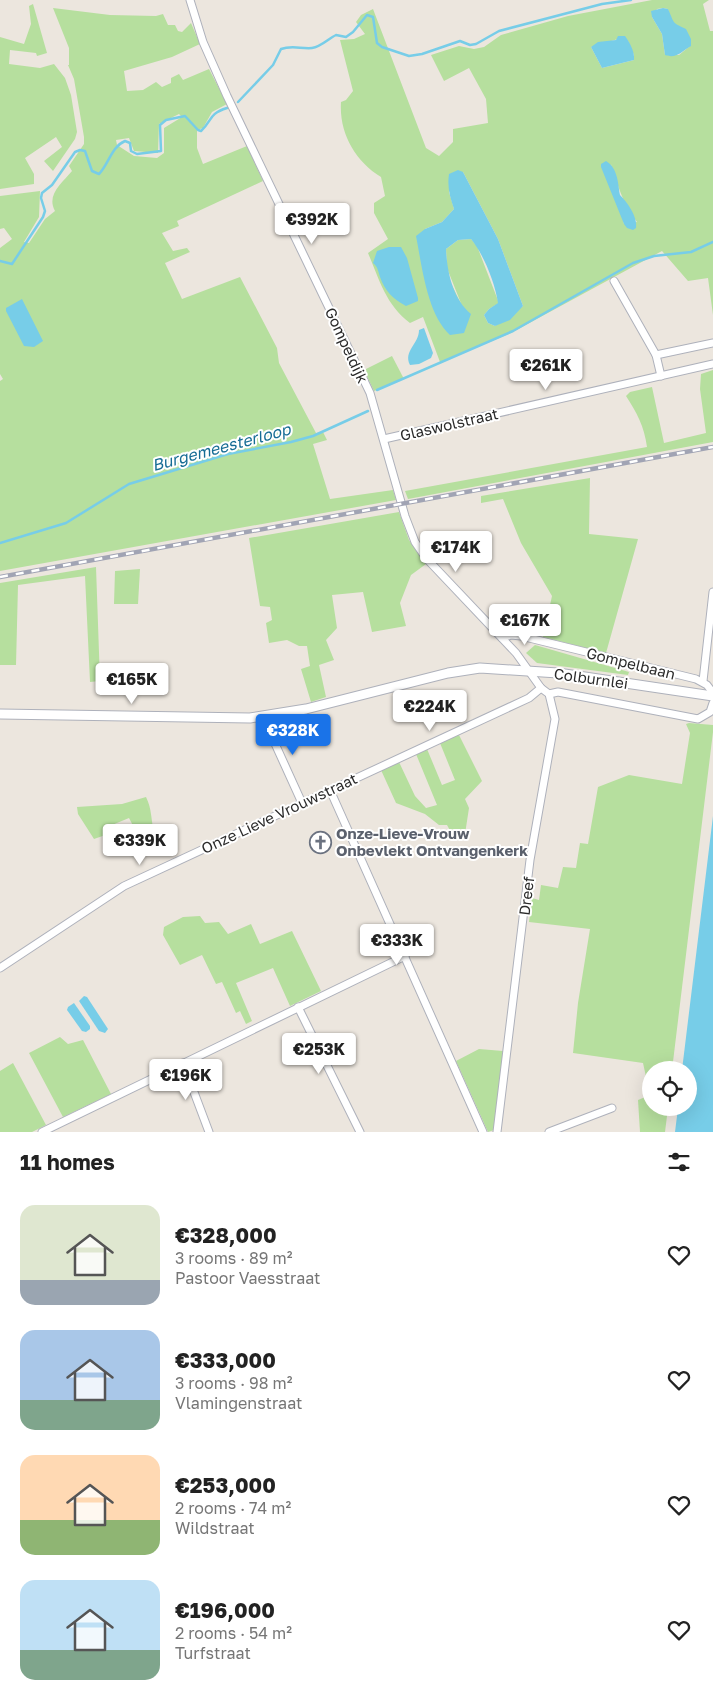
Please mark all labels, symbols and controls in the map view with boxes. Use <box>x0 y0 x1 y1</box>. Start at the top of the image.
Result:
pin: €392K <box>277 202 347 245</box>
text: €392K <box>286 209 338 229</box>
street label: Gompeldijk <box>322 304 373 386</box>
pin: €261K <box>511 348 581 391</box>
text: €261K <box>520 355 572 375</box>
street label: Glaswolstraat <box>398 404 500 444</box>
water label: Burgemeesterloop <box>149 419 294 475</box>
pin: €174K <box>421 530 491 573</box>
text: €174K <box>431 537 481 557</box>
pin: €167K <box>490 604 560 646</box>
text: €167K <box>500 610 550 630</box>
street label: Gompelbaan <box>585 643 677 683</box>
pin: €165K <box>97 662 167 705</box>
street label: Colburnlei <box>553 664 629 692</box>
text: €165K <box>106 669 158 689</box>
pin: €224K <box>395 690 465 732</box>
text: €224K <box>404 696 456 716</box>
pin: €328K <box>258 714 328 756</box>
text: €328K <box>267 720 319 740</box>
street label: Onze Lieve Vrouwstraat <box>198 769 360 857</box>
pin: €339K <box>105 824 175 866</box>
place label: Onze-Lieve-Vrouw Onbevlekt Ontvangenkerk <box>336 824 528 859</box>
text: €339K <box>114 830 166 850</box>
church icon: Onze-Lieve-Vrouw Onbevlekt Ontvangenkerk <box>308 830 332 854</box>
street label: Dreef <box>515 875 537 916</box>
pin: €333K <box>362 924 432 966</box>
text: €333K <box>371 930 423 950</box>
pin: €253K <box>284 1032 354 1075</box>
text: €253K <box>293 1039 345 1059</box>
pin: €196K <box>151 1058 221 1101</box>
map controls <box>642 1061 697 1116</box>
button: locate <box>642 1061 697 1116</box>
text: €196K <box>160 1065 212 1085</box>
icon: filters <box>665 1148 693 1176</box>
text: 11 homes <box>20 1149 115 1175</box>
text: €328,000 <box>175 1222 277 1248</box>
icon: home <box>60 1225 120 1285</box>
icon: heart <box>665 1241 693 1269</box>
text: 3 rooms · 89 m² <box>175 1248 292 1268</box>
text: Pastoor Vaesstraat <box>175 1268 321 1288</box>
text: €333,000 <box>175 1347 276 1373</box>
icon: home <box>60 1350 120 1410</box>
icon: heart <box>665 1366 693 1394</box>
text: 3 rooms · 98 m² <box>175 1373 292 1393</box>
text: Vlamingenstraat <box>175 1393 302 1413</box>
text: €253,000 <box>175 1472 276 1498</box>
icon: home <box>60 1475 120 1535</box>
icon: heart <box>665 1491 693 1519</box>
text: 2 rooms · 74 m² <box>175 1498 291 1518</box>
text: Wildstraat <box>175 1518 255 1538</box>
text: €196,000 <box>175 1597 275 1623</box>
icon: home <box>60 1600 120 1660</box>
icon: heart <box>665 1616 693 1644</box>
text: 2 rooms · 54 m² <box>175 1623 292 1643</box>
text: Turfstraat <box>175 1643 251 1663</box>

